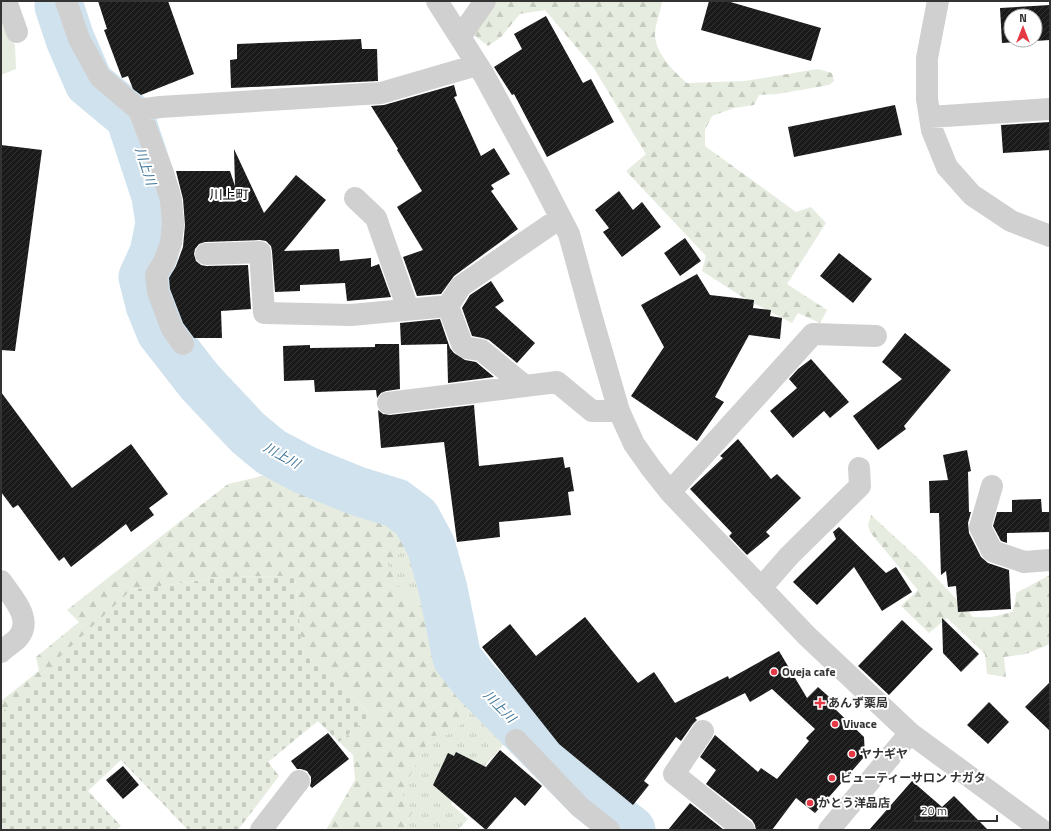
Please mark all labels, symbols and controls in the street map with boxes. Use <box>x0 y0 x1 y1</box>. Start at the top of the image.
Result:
north arrow <box>1003 8 1043 48</box>
text: N <box>1019 10 1027 26</box>
water label: 川上川 <box>130 144 162 190</box>
district label: 川上町 <box>209 184 249 204</box>
water label: 川上川 <box>260 437 306 474</box>
place label: Oveja cafe <box>782 662 836 681</box>
marker: Oveja cafe <box>769 667 779 677</box>
water label: 川上川 <box>479 685 522 728</box>
place label: あんず薬局 <box>828 693 888 712</box>
marker: あんず薬局 <box>815 698 825 708</box>
place label: Vivace <box>843 714 877 733</box>
marker: Vivace <box>830 719 840 729</box>
place label: ヤナギヤ <box>860 744 908 763</box>
marker: ヤナギヤ <box>847 749 857 759</box>
place label: ビューティーサロン ナガタ <box>840 768 986 787</box>
marker: ビューティーサロン ナガタ <box>827 773 837 783</box>
place label: かとう洋品店 <box>818 793 890 812</box>
scale bar <box>915 797 997 823</box>
marker: かとう洋品店 <box>805 798 815 808</box>
text: 20 m <box>921 801 947 820</box>

